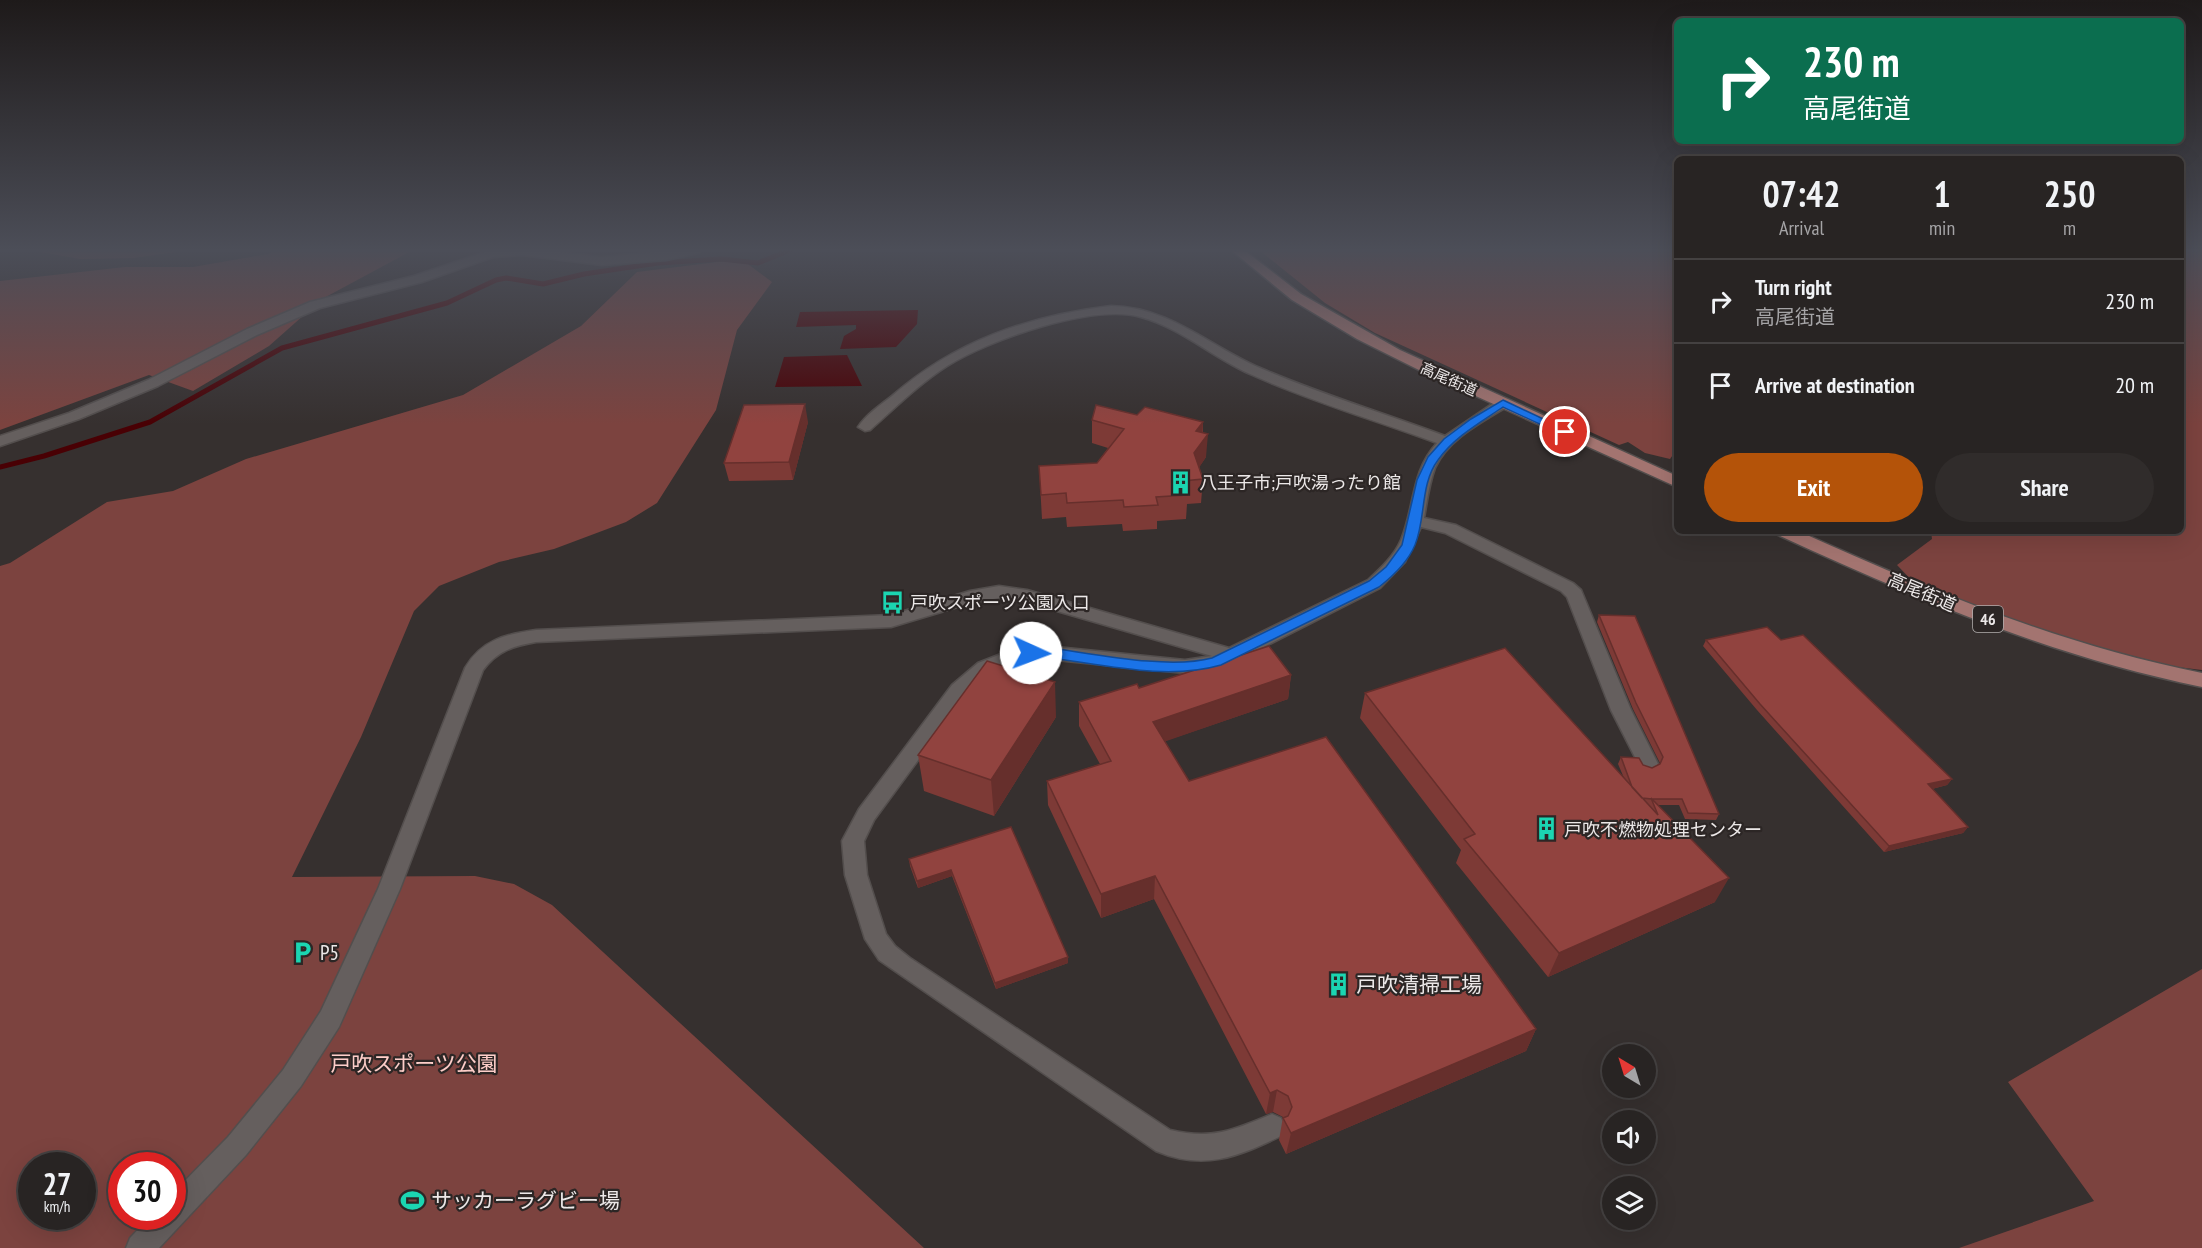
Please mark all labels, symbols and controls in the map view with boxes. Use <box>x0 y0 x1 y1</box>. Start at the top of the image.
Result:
text: 230 m <box>1803 34 1900 89</box>
icon: right <box>1704 42 1782 120</box>
text: 高尾街道 <box>1803 91 1911 125</box>
text: 07:42 <box>1763 170 1840 217</box>
text: 1 <box>1933 170 1951 217</box>
text: 250 <box>2044 170 2095 217</box>
text: Arrival <box>1779 215 1824 241</box>
text: min <box>1929 215 1955 241</box>
text: m <box>2063 215 2076 241</box>
text: Turn right <box>1755 273 1832 301</box>
icon: right <box>1704 285 1737 318</box>
text: 230 m <box>2105 287 2154 315</box>
text: 高尾街道 <box>1755 304 1835 330</box>
street label: 高尾街道 <box>1418 358 1480 400</box>
icon: arrive <box>1704 369 1737 402</box>
text: Arrive at destination <box>1755 371 1915 399</box>
text: 20 m <box>2115 371 2154 399</box>
pin <box>1539 406 1590 457</box>
icon: arrive <box>1548 415 1581 448</box>
button: Exit <box>1704 453 1923 522</box>
button: Share <box>1935 453 2154 522</box>
building icon: 八王子市;戸吹湯ったり館 <box>1168 469 1194 495</box>
place label: 八王子市;戸吹湯ったり館 <box>1199 471 1401 494</box>
street label: 高尾街道 <box>1884 567 1960 617</box>
bus stop icon: 戸吹スポーツ公園入口 <box>879 589 905 615</box>
place label: 戸吹スポーツ公園入口 <box>910 591 1090 614</box>
road number: 46 <box>1973 606 2003 632</box>
position arrow <box>999 621 1063 685</box>
building icon: 戸吹不燃物処理センター <box>1533 816 1559 842</box>
place label: 戸吹不燃物処理センター <box>1564 818 1762 841</box>
parking icon: P5 <box>289 939 315 965</box>
place label: P5 <box>320 939 339 966</box>
building icon: 戸吹清掃工場 <box>1325 971 1351 997</box>
place label: 戸吹清掃工場 <box>1356 971 1482 998</box>
north arrow <box>1602 1044 1656 1098</box>
map controls <box>1602 1044 1656 1230</box>
park label: 戸吹スポーツ公園 <box>330 1050 498 1077</box>
button: sound <box>1602 1110 1656 1164</box>
speed limit sign: 30 <box>108 1152 186 1230</box>
text: 27 <box>43 1164 71 1203</box>
button: layers <box>1602 1176 1656 1230</box>
sports icon: サッカーラグビー場 <box>400 1187 426 1213</box>
place label: サッカーラグビー場 <box>431 1187 620 1214</box>
text: km/h <box>44 1197 70 1216</box>

